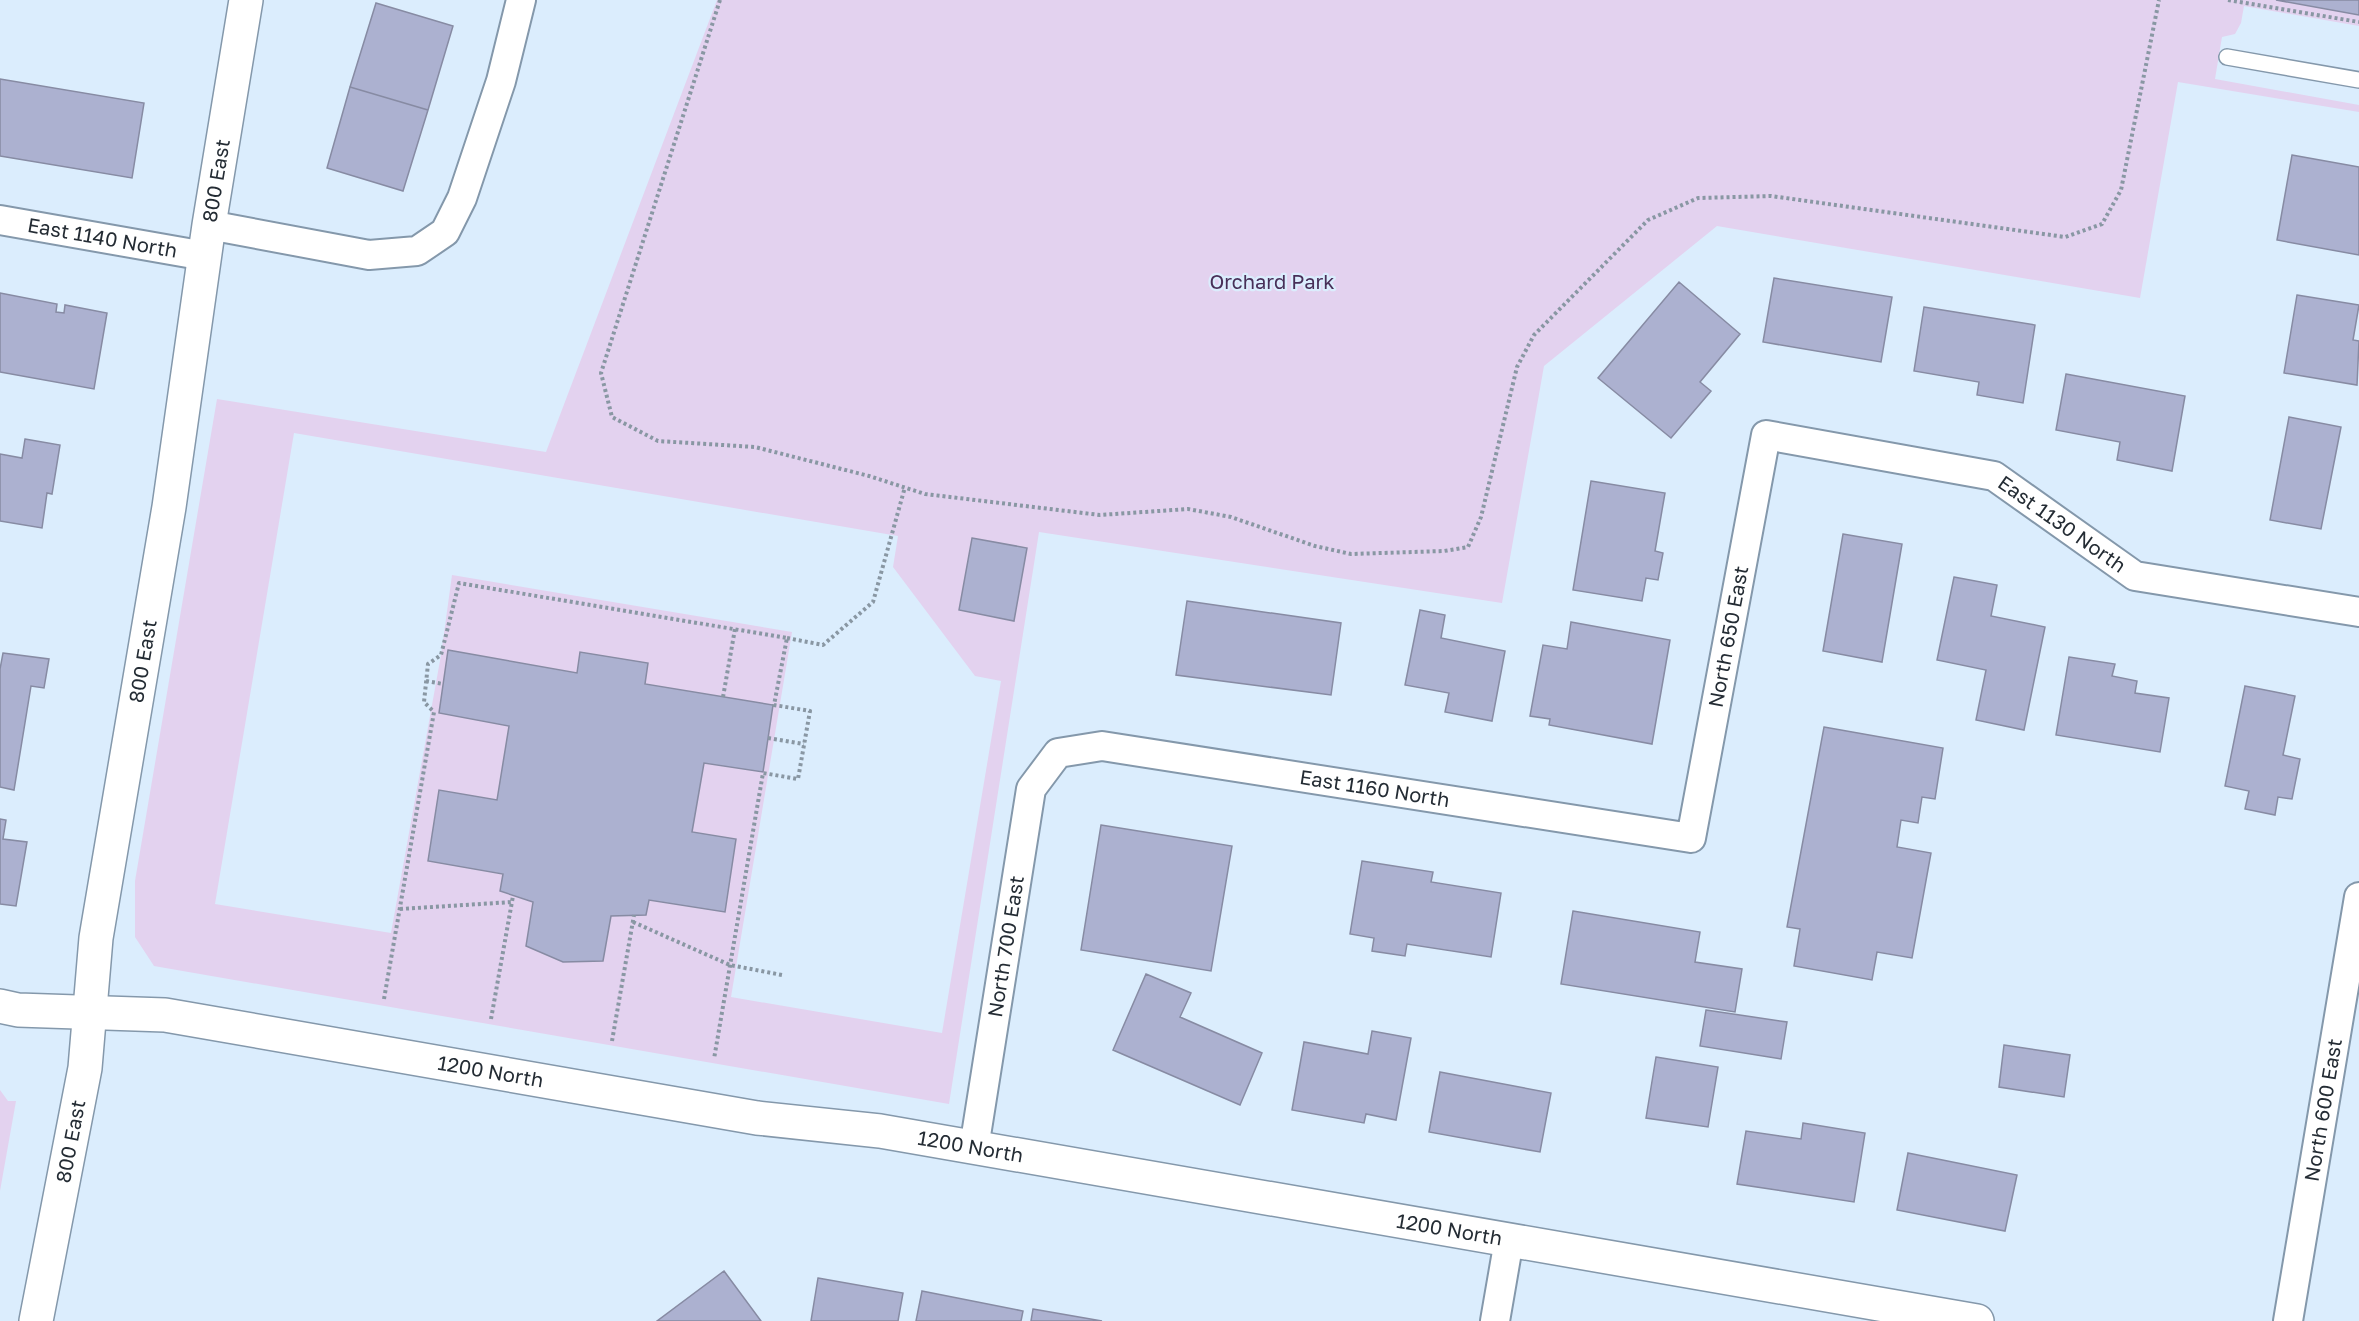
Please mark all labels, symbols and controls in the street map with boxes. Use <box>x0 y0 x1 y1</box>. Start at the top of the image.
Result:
street label: 800 East <box>197 137 234 224</box>
street label: East 1140 North <box>26 212 179 262</box>
park label: Orchard Park <box>1209 269 1335 293</box>
street label: East 1130 North <box>1994 470 2131 577</box>
street label: North 650 East <box>1703 564 1752 709</box>
street label: 800 East <box>123 618 161 704</box>
street label: East 1160 North <box>1298 764 1452 811</box>
street label: North 700 East <box>982 874 1028 1019</box>
street label: North 600 East <box>2299 1037 2346 1183</box>
street label: 1200 North <box>436 1050 545 1092</box>
street label: 800 East <box>50 1098 90 1185</box>
street label: 1200 North <box>916 1125 1025 1167</box>
street label: 1200 North <box>1395 1208 1504 1250</box>

